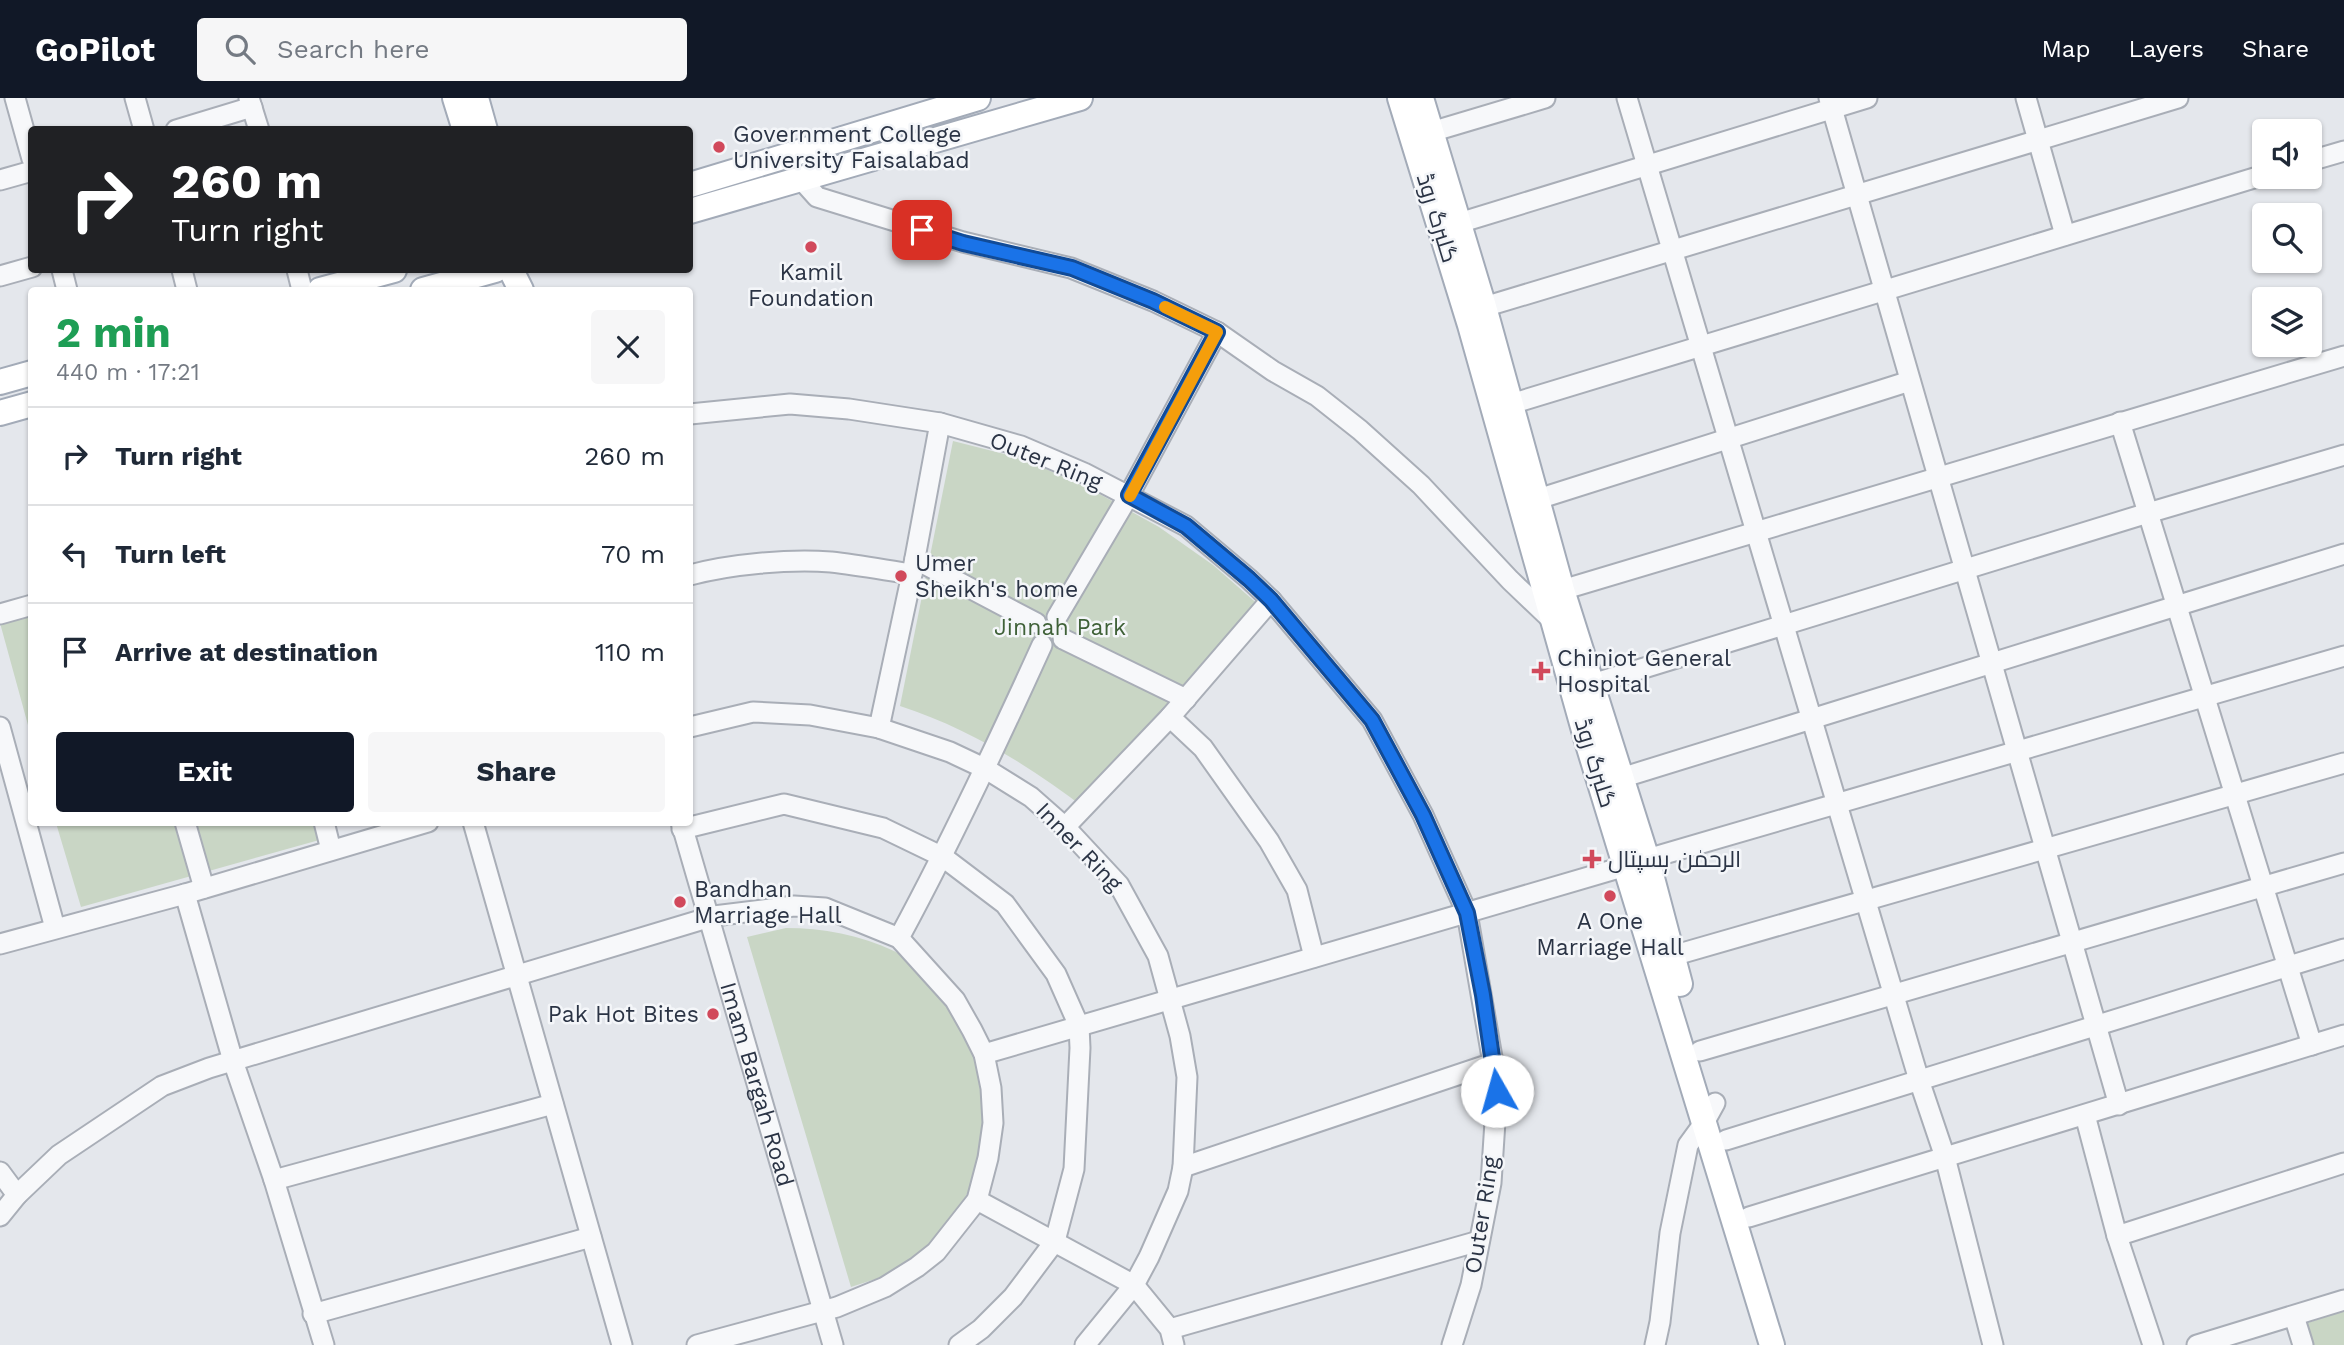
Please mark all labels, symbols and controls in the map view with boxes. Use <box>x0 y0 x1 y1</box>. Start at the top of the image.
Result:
search box <box>197 18 687 81</box>
text: GoPilot <box>35 30 155 69</box>
icon: search <box>221 30 259 68</box>
text: Search here <box>277 34 429 64</box>
text: Map <box>2042 35 2090 63</box>
text: Layers <box>2128 35 2204 63</box>
text: Share <box>2242 35 2309 63</box>
map controls <box>2252 119 2322 357</box>
button: sound <box>2252 119 2322 189</box>
place label: Government College University Faisalabad <box>733 121 970 174</box>
marker: Government College University Faisalabad <box>711 139 727 155</box>
text: 260 m <box>171 152 322 210</box>
icon: right <box>56 154 147 245</box>
street label: گلبرگ روڈ <box>1411 170 1463 266</box>
pin <box>892 200 952 260</box>
button: search <box>2252 203 2322 273</box>
text: Turn right <box>171 211 323 249</box>
icon: arrive <box>903 211 941 249</box>
marker: Kamil Foundation <box>803 239 819 255</box>
place label: Kamil Foundation <box>748 259 874 312</box>
button: layers <box>2252 287 2322 357</box>
text: 2 min <box>56 308 171 357</box>
button: close <box>591 310 665 384</box>
text: 440 m · 17:21 <box>56 359 200 386</box>
street label: Outer Ring <box>986 426 1107 496</box>
icon: right <box>56 437 94 475</box>
text: Turn right <box>115 441 242 471</box>
text: 260 m <box>584 441 665 471</box>
icon: left <box>56 535 94 573</box>
text: Turn left <box>115 539 226 569</box>
text: 70 m <box>601 539 665 569</box>
place label: Umer Sheikh's home <box>915 550 1078 603</box>
marker: Umer Sheikh's home <box>893 568 909 584</box>
park label: Jinnah Park <box>994 614 1126 641</box>
icon: arrive <box>56 633 94 671</box>
text: Arrive at destination <box>115 637 378 667</box>
text: 110 m <box>595 637 665 667</box>
place label: Chiniot General Hospital <box>1557 645 1731 698</box>
marker: Chiniot General Hospital <box>1531 661 1551 681</box>
street label: گلبرگ روڈ <box>1569 715 1621 811</box>
button: Exit <box>56 732 354 812</box>
button: Share <box>368 732 665 812</box>
street label: Inner Ring <box>1030 797 1128 898</box>
place label: الرحمٰن ہسپتال <box>1608 846 1741 874</box>
marker: الرحمٰن ہسپتال <box>1582 849 1602 869</box>
place label: Bandhan Marriage Hall <box>694 876 842 929</box>
marker: A One Marriage Hall <box>1602 888 1618 904</box>
marker: Bandhan Marriage Hall <box>672 894 688 910</box>
place label: A One Marriage Hall <box>1536 908 1684 961</box>
street label: Imam Bargah Road <box>715 979 800 1190</box>
place label: Pak Hot Bites <box>548 1001 699 1028</box>
marker: Pak Hot Bites <box>705 1006 721 1022</box>
position arrow <box>1460 1054 1534 1128</box>
street label: Outer Ring <box>1459 1153 1505 1276</box>

